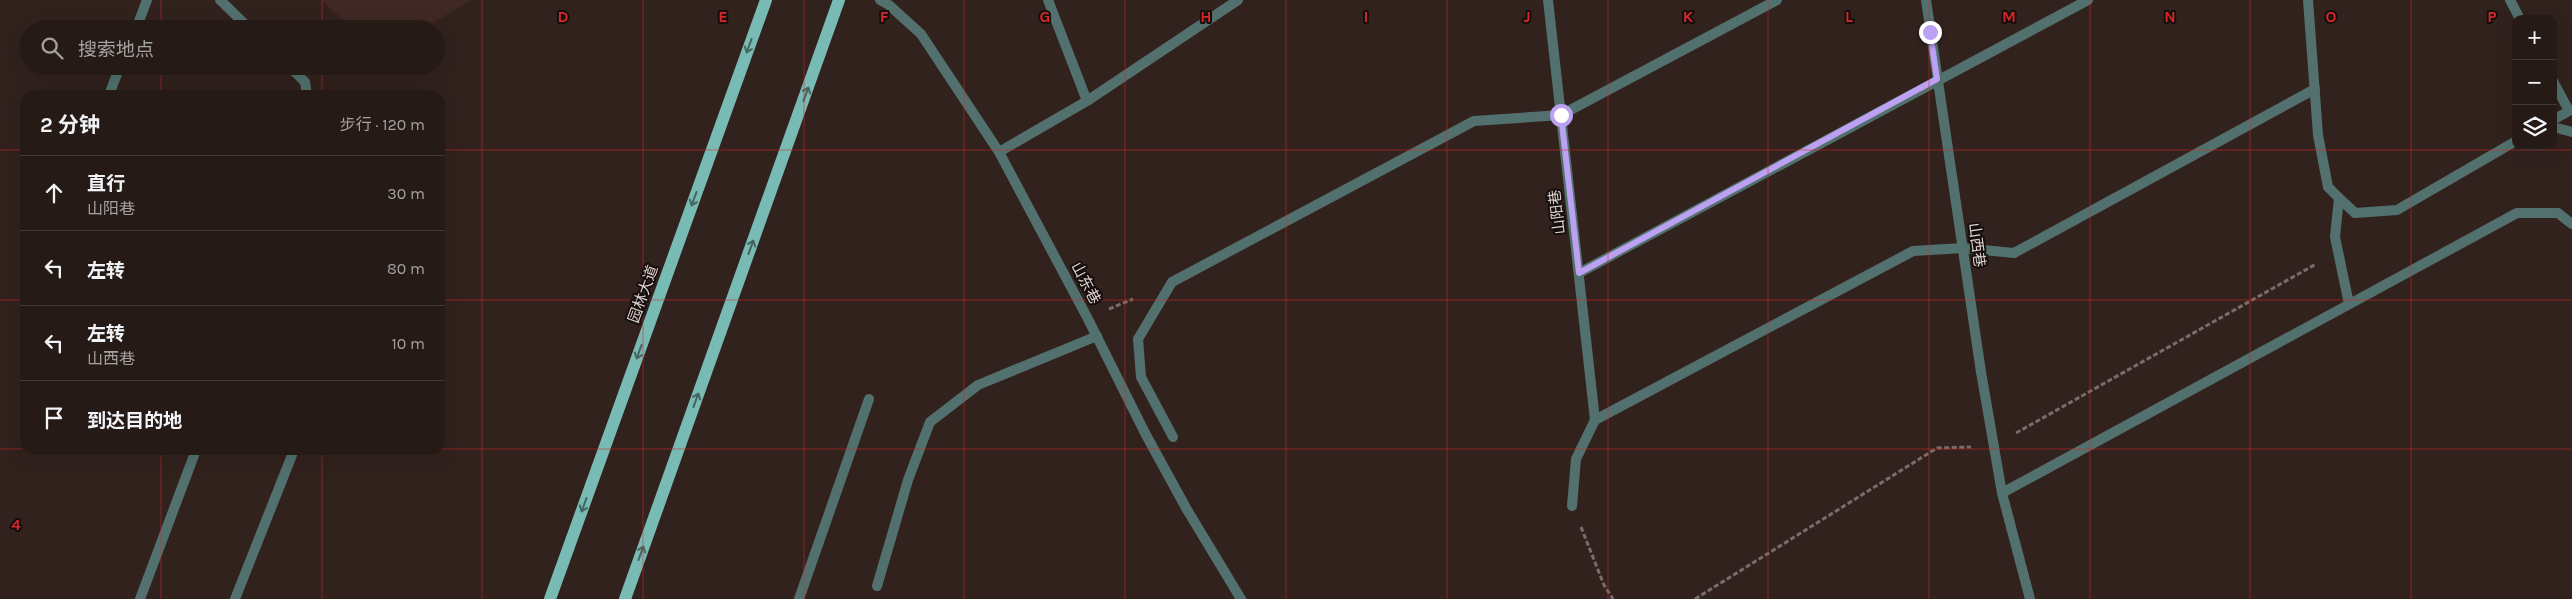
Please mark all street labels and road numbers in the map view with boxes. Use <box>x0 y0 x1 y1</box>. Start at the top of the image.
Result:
street label: 山阳巷 <box>1545 189 1569 235</box>
street label: 山西巷 <box>1965 221 1989 269</box>
street label: 山东巷 <box>1067 259 1105 307</box>
street label: 园林大道 <box>624 263 662 325</box>

